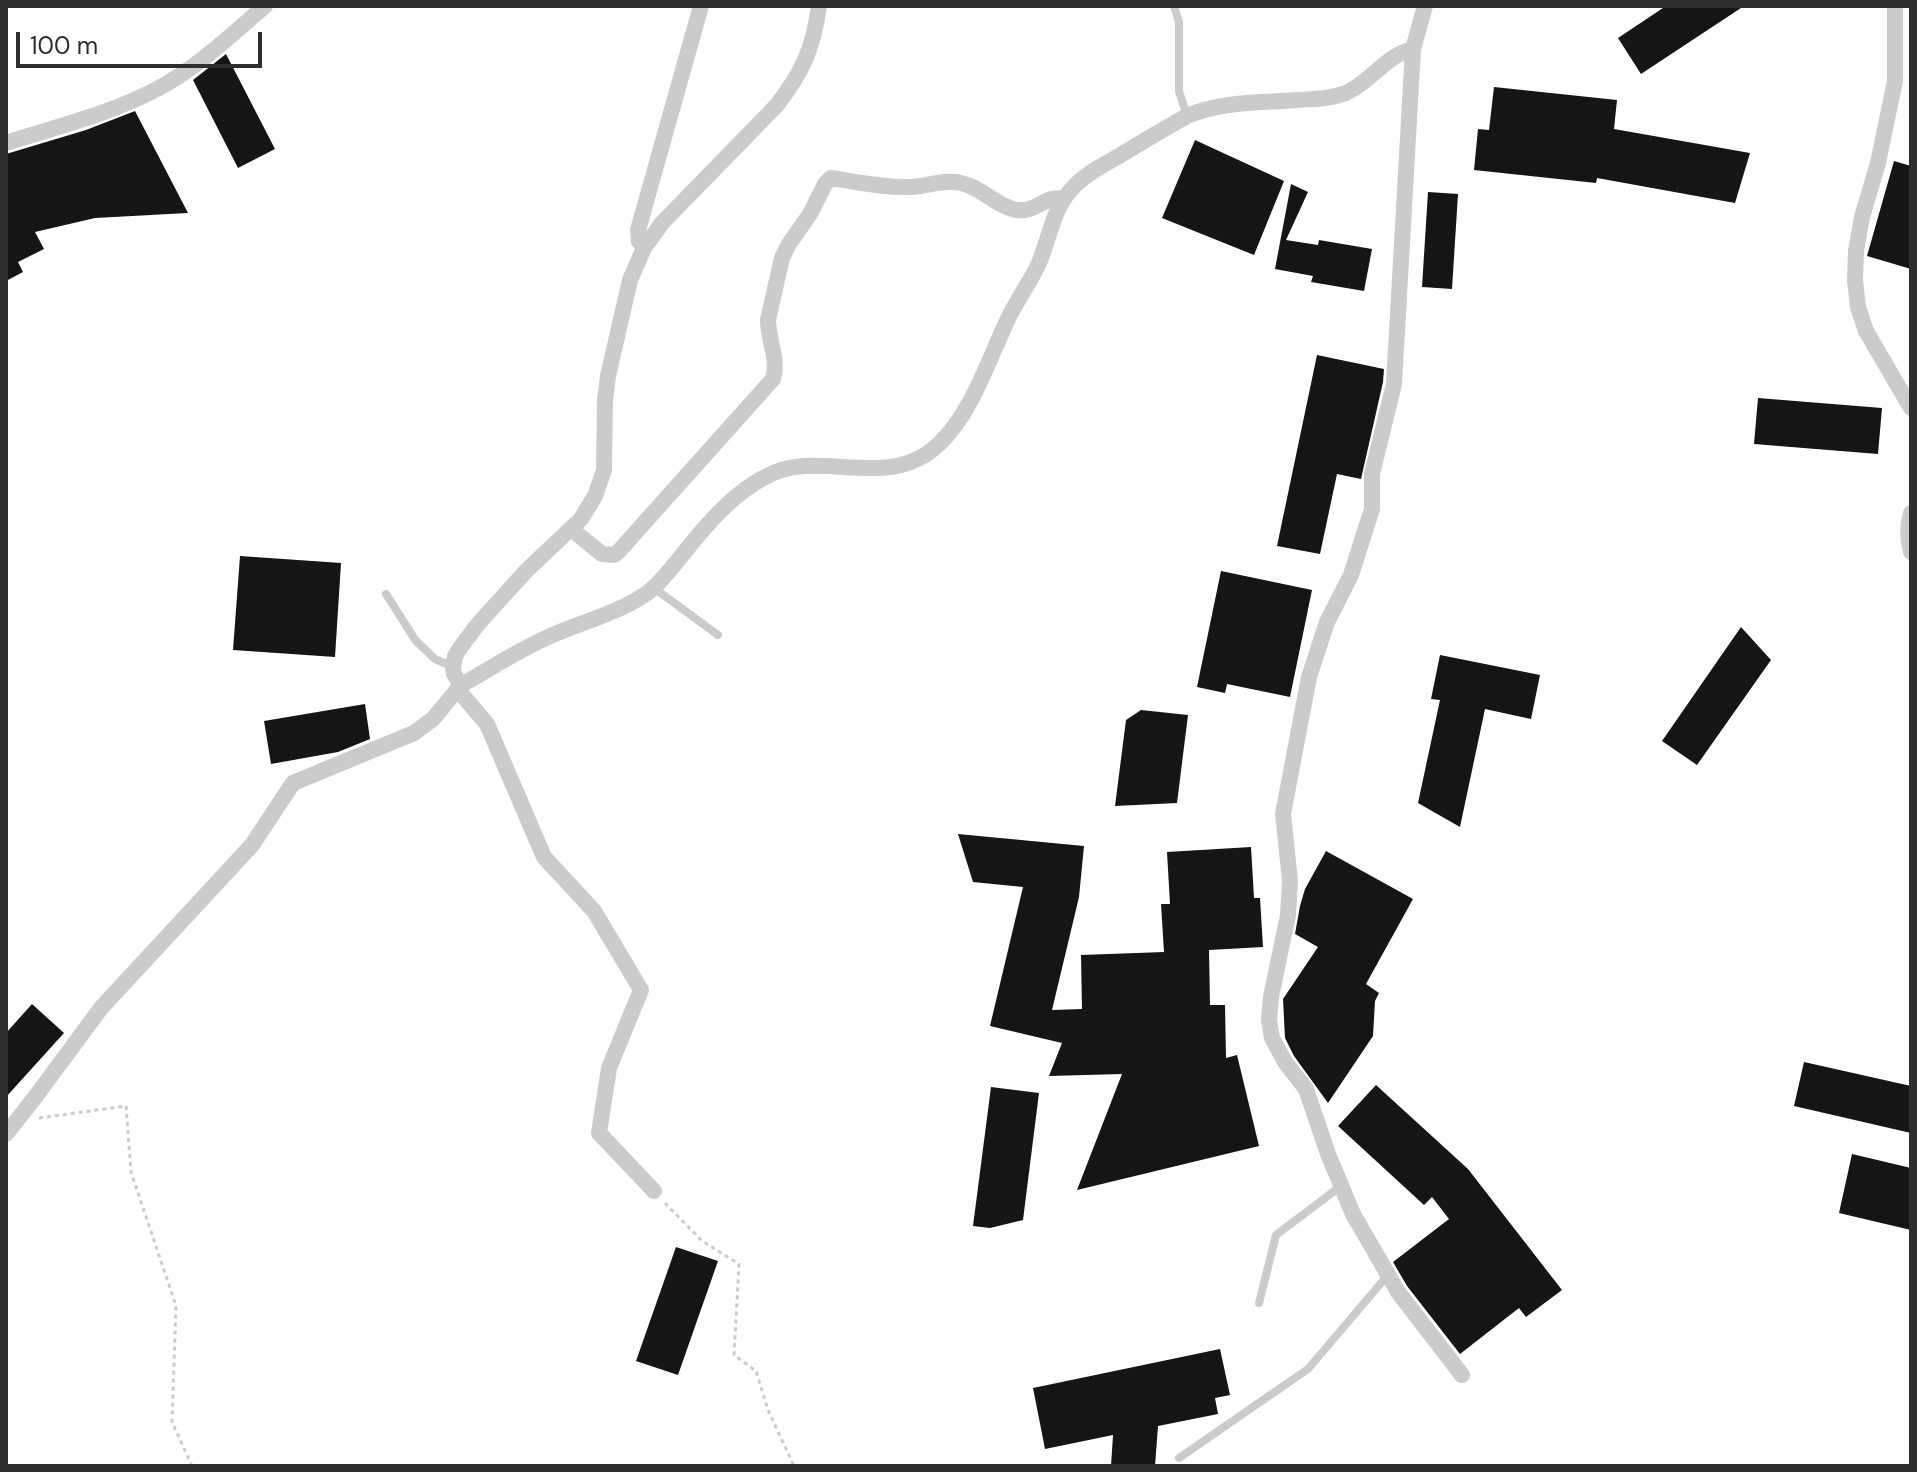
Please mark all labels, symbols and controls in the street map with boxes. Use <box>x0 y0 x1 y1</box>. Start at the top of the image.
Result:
scale bar <box>20 16 266 66</box>
text: 100 m <box>30 30 98 61</box>

